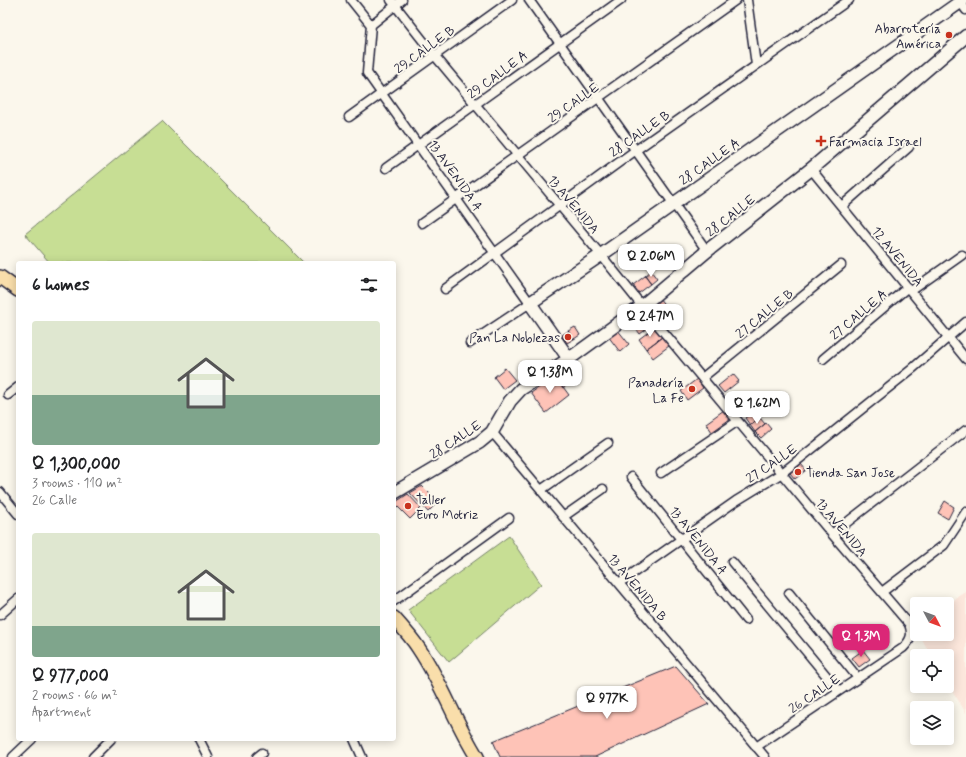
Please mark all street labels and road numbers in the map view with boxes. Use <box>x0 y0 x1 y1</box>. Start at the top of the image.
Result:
street label: 29 CALLE B <box>391 23 459 78</box>
street label: 29 CALLE A <box>464 47 532 103</box>
street label: 29 CALLE <box>545 79 603 127</box>
street label: 28 CALLE B <box>606 107 674 161</box>
street label: 28 CALLE A <box>676 135 744 189</box>
street label: 13 AVENIDA A <box>424 137 486 215</box>
street label: 13 AVENIDA <box>543 172 602 238</box>
street label: 28 CALLE <box>703 191 759 241</box>
street label: 12 AVENIDA <box>867 223 926 291</box>
street label: 27 CALLE B <box>733 286 797 343</box>
street label: 27 CALLE A <box>827 286 891 344</box>
street label: 28 CALLE <box>427 417 485 463</box>
street label: 27 CALLE <box>743 441 801 487</box>
street label: 13 AVENIDA <box>811 495 870 561</box>
street label: 13 AVENIDA A <box>665 503 731 579</box>
street label: 13 AVENIDA B <box>604 551 670 625</box>
street label: 26 CALLE <box>786 671 844 718</box>

